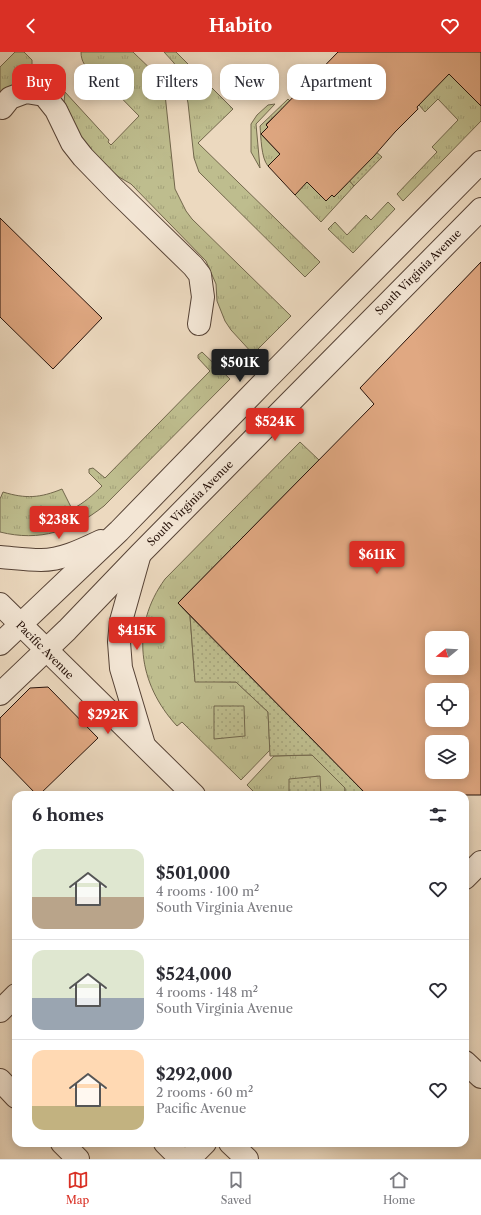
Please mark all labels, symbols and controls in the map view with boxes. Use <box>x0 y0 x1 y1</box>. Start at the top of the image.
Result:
icon: back <box>20 15 42 37</box>
text: Habito <box>209 15 272 37</box>
icon: heart <box>439 15 461 37</box>
chip: Buy <box>12 64 66 100</box>
chip: Rent <box>74 64 134 100</box>
chip: Filters <box>142 64 212 100</box>
chip: New <box>220 64 279 100</box>
chip: Apartment <box>287 64 386 100</box>
street label: South Virginia Avenue <box>372 226 464 318</box>
pin: $501K <box>212 349 268 383</box>
text: $501K <box>221 354 259 370</box>
pin: $524K <box>247 408 303 442</box>
text: $524K <box>255 413 295 429</box>
street label: South Virginia Avenue <box>144 457 236 549</box>
pin: $238K <box>31 506 87 540</box>
text: $238K <box>39 511 79 527</box>
pin: $611K <box>349 541 405 575</box>
text: $611K <box>358 546 396 562</box>
pin: $415K <box>109 617 165 651</box>
street label: Pacific Avenue <box>13 618 77 682</box>
text: $415K <box>118 622 156 638</box>
north arrow <box>425 631 469 675</box>
map controls <box>425 631 469 779</box>
button: locate <box>425 683 469 727</box>
pin: $292K <box>80 701 136 735</box>
text: $292K <box>88 706 128 722</box>
button: layers <box>425 735 469 779</box>
icon: filters <box>427 804 449 826</box>
text: 6 homes <box>32 805 104 825</box>
text: $501,000 <box>156 863 230 883</box>
icon: home <box>64 865 112 913</box>
icon: heart <box>427 878 449 900</box>
text: 4 rooms · 100 m² <box>156 883 259 899</box>
text: South Virginia Avenue <box>156 899 293 915</box>
text: $524,000 <box>156 964 232 984</box>
icon: home <box>64 966 112 1014</box>
icon: heart <box>427 979 449 1001</box>
text: 4 rooms · 148 m² <box>156 984 258 1000</box>
text: South Virginia Avenue <box>156 1000 293 1016</box>
text: $292,000 <box>156 1064 233 1084</box>
icon: home <box>64 1066 112 1114</box>
icon: heart <box>427 1079 449 1101</box>
text: 2 rooms · 60 m² <box>156 1084 253 1100</box>
text: Pacific Avenue <box>156 1100 246 1116</box>
tab: Map <box>66 1169 89 1207</box>
tab: Saved <box>221 1169 251 1207</box>
tab: Home <box>383 1169 415 1207</box>

